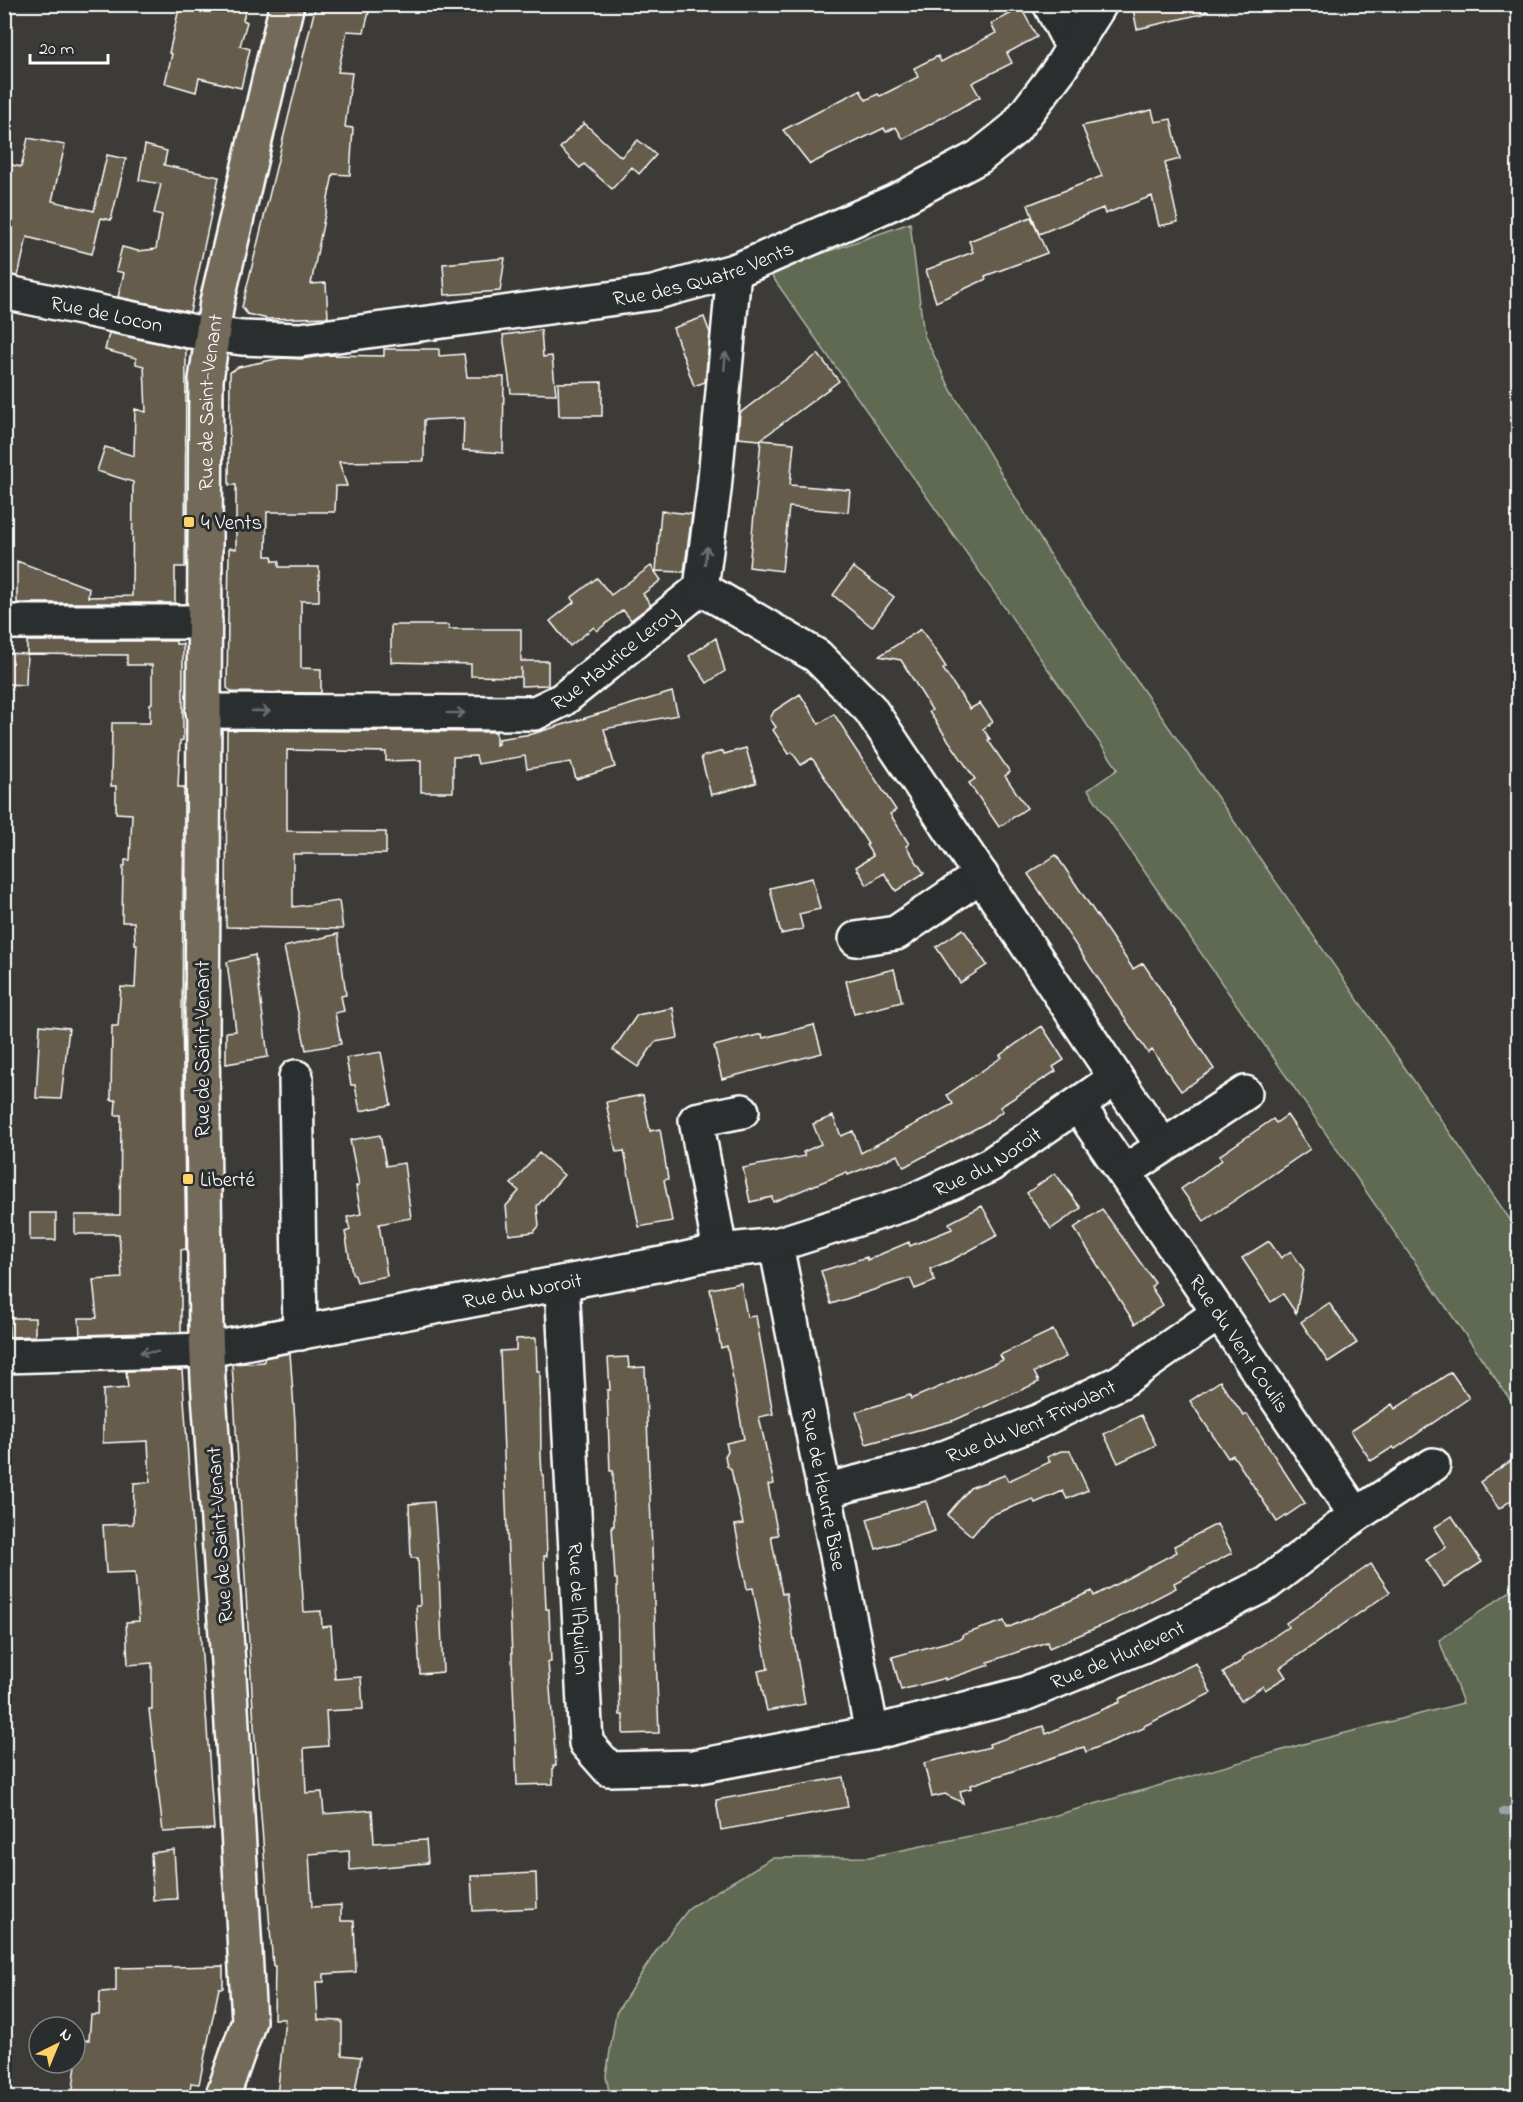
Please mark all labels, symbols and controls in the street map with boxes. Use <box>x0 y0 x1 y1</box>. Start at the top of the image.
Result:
scale bar <box>30 27 108 65</box>
text: 20 m <box>39 37 74 63</box>
street label: Rue des Quatre Vents <box>611 234 799 315</box>
street label: Rue de Locon <box>47 289 165 342</box>
street label: Rue de Saint-Venant <box>192 312 232 491</box>
one-way arrow <box>720 351 731 371</box>
place label: 4 Vents <box>201 509 262 539</box>
marker: 4 Vents <box>182 515 196 529</box>
one-way arrow <box>700 545 711 565</box>
street label: Rue Maurice Leroy <box>547 599 686 720</box>
one-way arrow <box>251 706 271 717</box>
one-way arrow <box>446 707 466 719</box>
street label: Rue de Saint-Venant <box>189 961 219 1137</box>
street label: Rue du Noroit <box>929 1120 1049 1206</box>
place label: Liberté <box>200 1166 256 1196</box>
marker: Liberté <box>181 1172 195 1186</box>
street label: Rue du Noroit <box>461 1266 585 1318</box>
street label: Rue du Vent Coulis <box>1180 1269 1296 1420</box>
one-way arrow <box>139 1346 159 1357</box>
street label: Rue du Vent Frivolant <box>942 1373 1122 1473</box>
street label: Rue de Heurte Bise <box>791 1406 853 1574</box>
street label: Rue de Saint-Venant <box>200 1446 242 1624</box>
street label: Rue de l'Aquilon <box>559 1542 595 1676</box>
street label: Rue de Hurlevent <box>1046 1614 1191 1699</box>
north arrow <box>27 2015 87 2075</box>
text: N <box>54 2023 78 2048</box>

